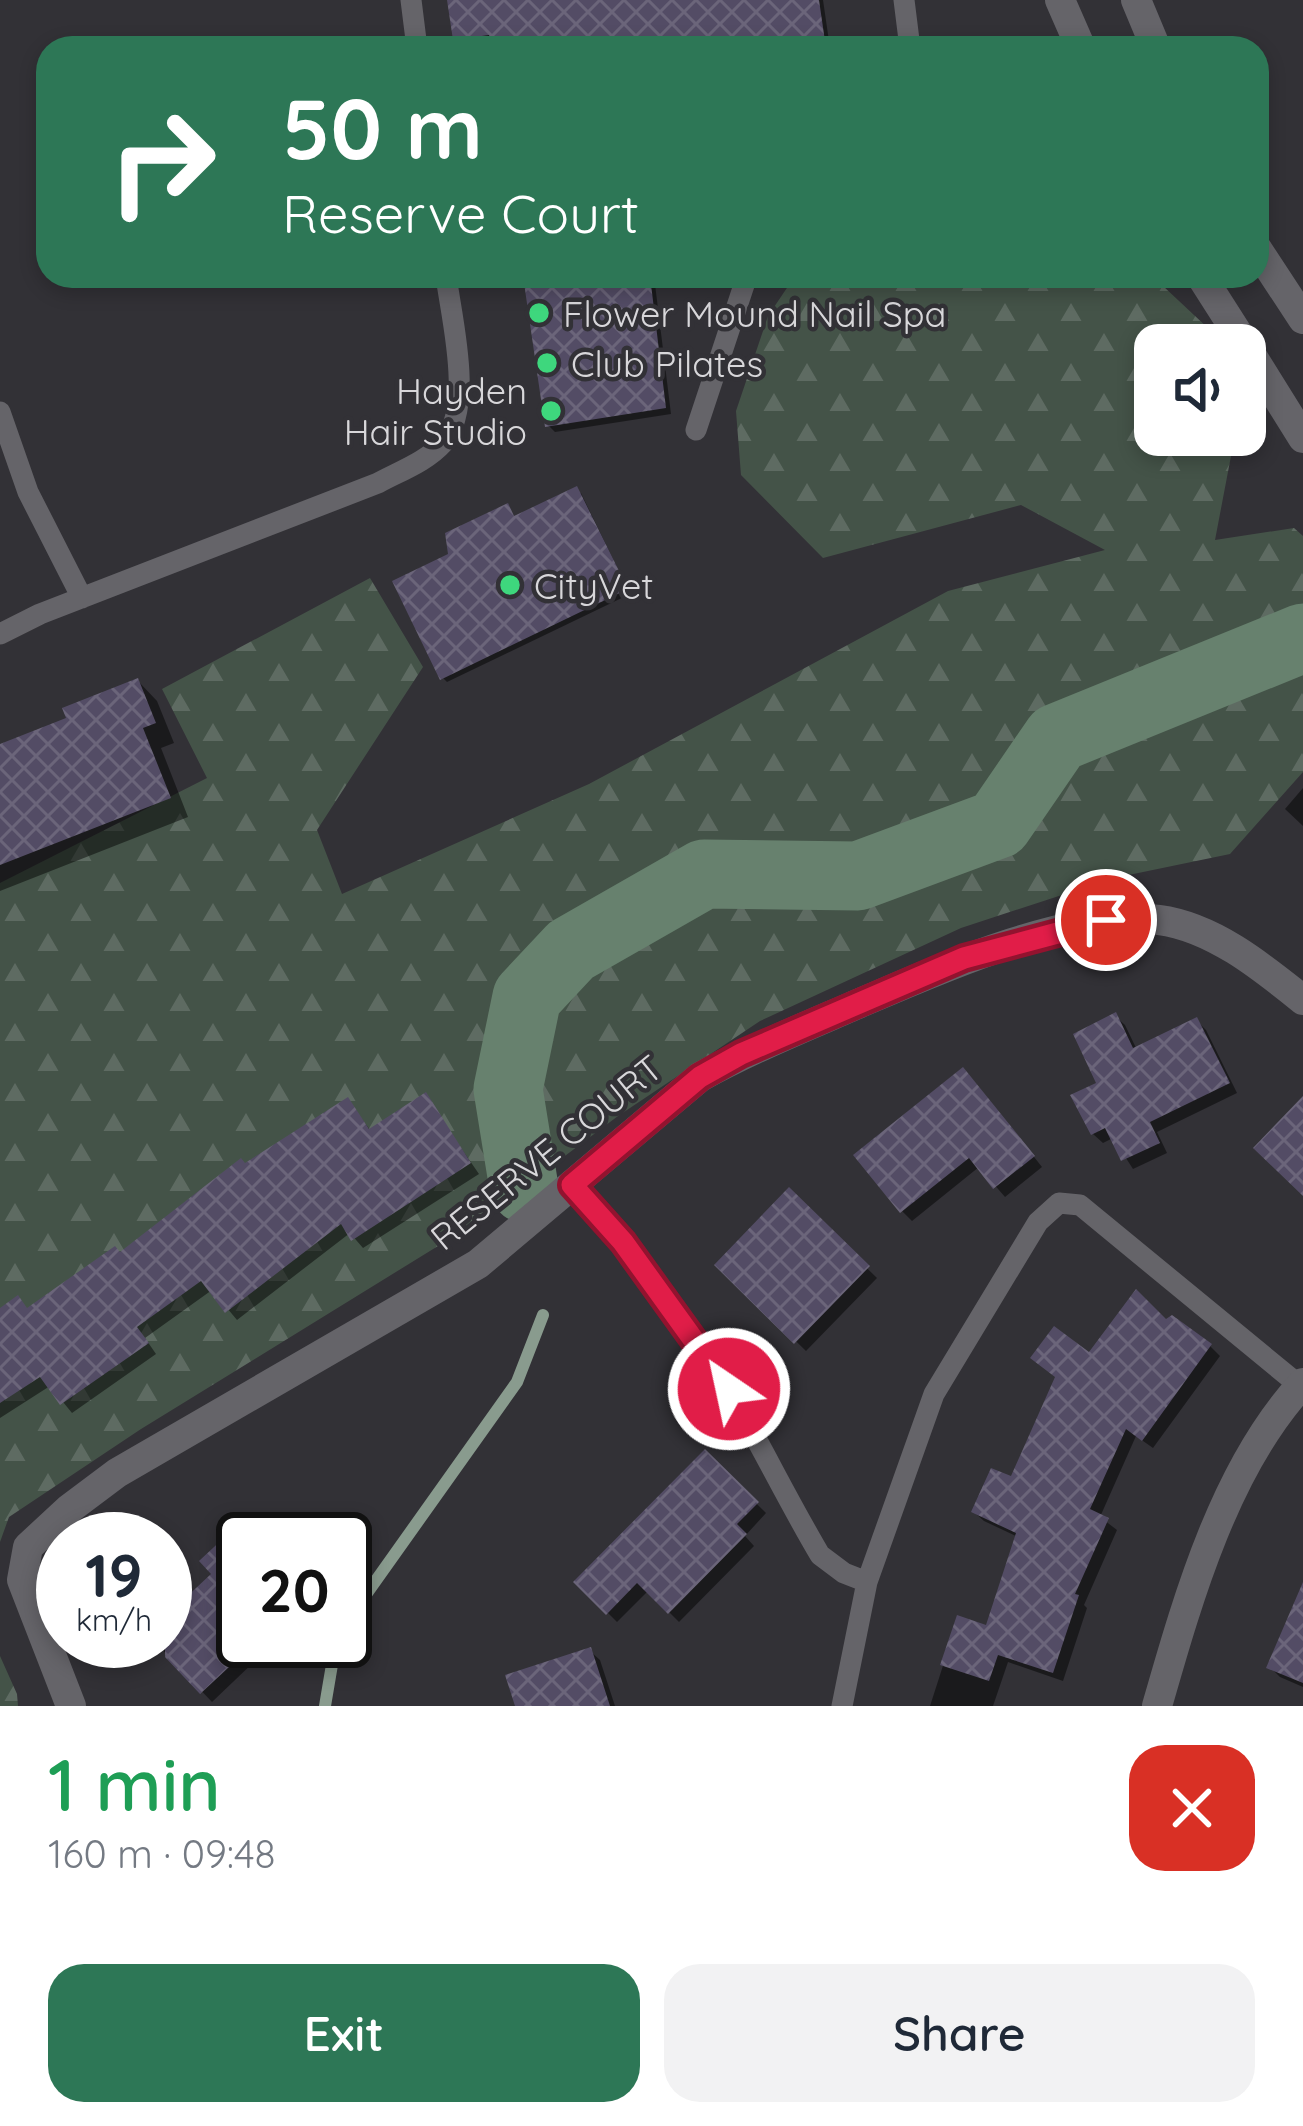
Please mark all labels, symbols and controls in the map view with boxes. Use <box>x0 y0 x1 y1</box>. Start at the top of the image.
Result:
text: 50 m <box>282 75 483 180</box>
icon: right <box>84 84 240 240</box>
text: Reserve Court <box>282 179 639 247</box>
place label: Flower Mound Nail Spa <box>563 291 946 336</box>
marker: Flower Mound Nail Spa <box>526 300 552 326</box>
map controls <box>1134 324 1266 456</box>
button: sound <box>1134 324 1266 456</box>
place label: Club Pilates <box>571 341 763 386</box>
marker: Club Pilates <box>534 350 560 376</box>
place label: Hayden Hair Studio <box>344 368 527 454</box>
marker: Hayden Hair Studio <box>538 398 564 424</box>
place label: CityVet <box>534 563 654 608</box>
marker: CityVet <box>497 572 523 598</box>
pin <box>1055 869 1157 971</box>
icon: arrive <box>1073 887 1139 953</box>
street label: RESERVE COURT <box>421 1045 671 1259</box>
position arrow <box>666 1326 792 1452</box>
speed limit sign: 20 <box>216 1512 372 1668</box>
text: 19 <box>85 1537 143 1612</box>
text: km/h <box>76 1601 152 1639</box>
text: 1 min <box>48 1739 221 1829</box>
button: close <box>1129 1745 1255 1871</box>
text: 160 m · 09:48 <box>48 1829 276 1878</box>
button: Exit <box>48 1964 640 2102</box>
button: Share <box>664 1964 1255 2102</box>

